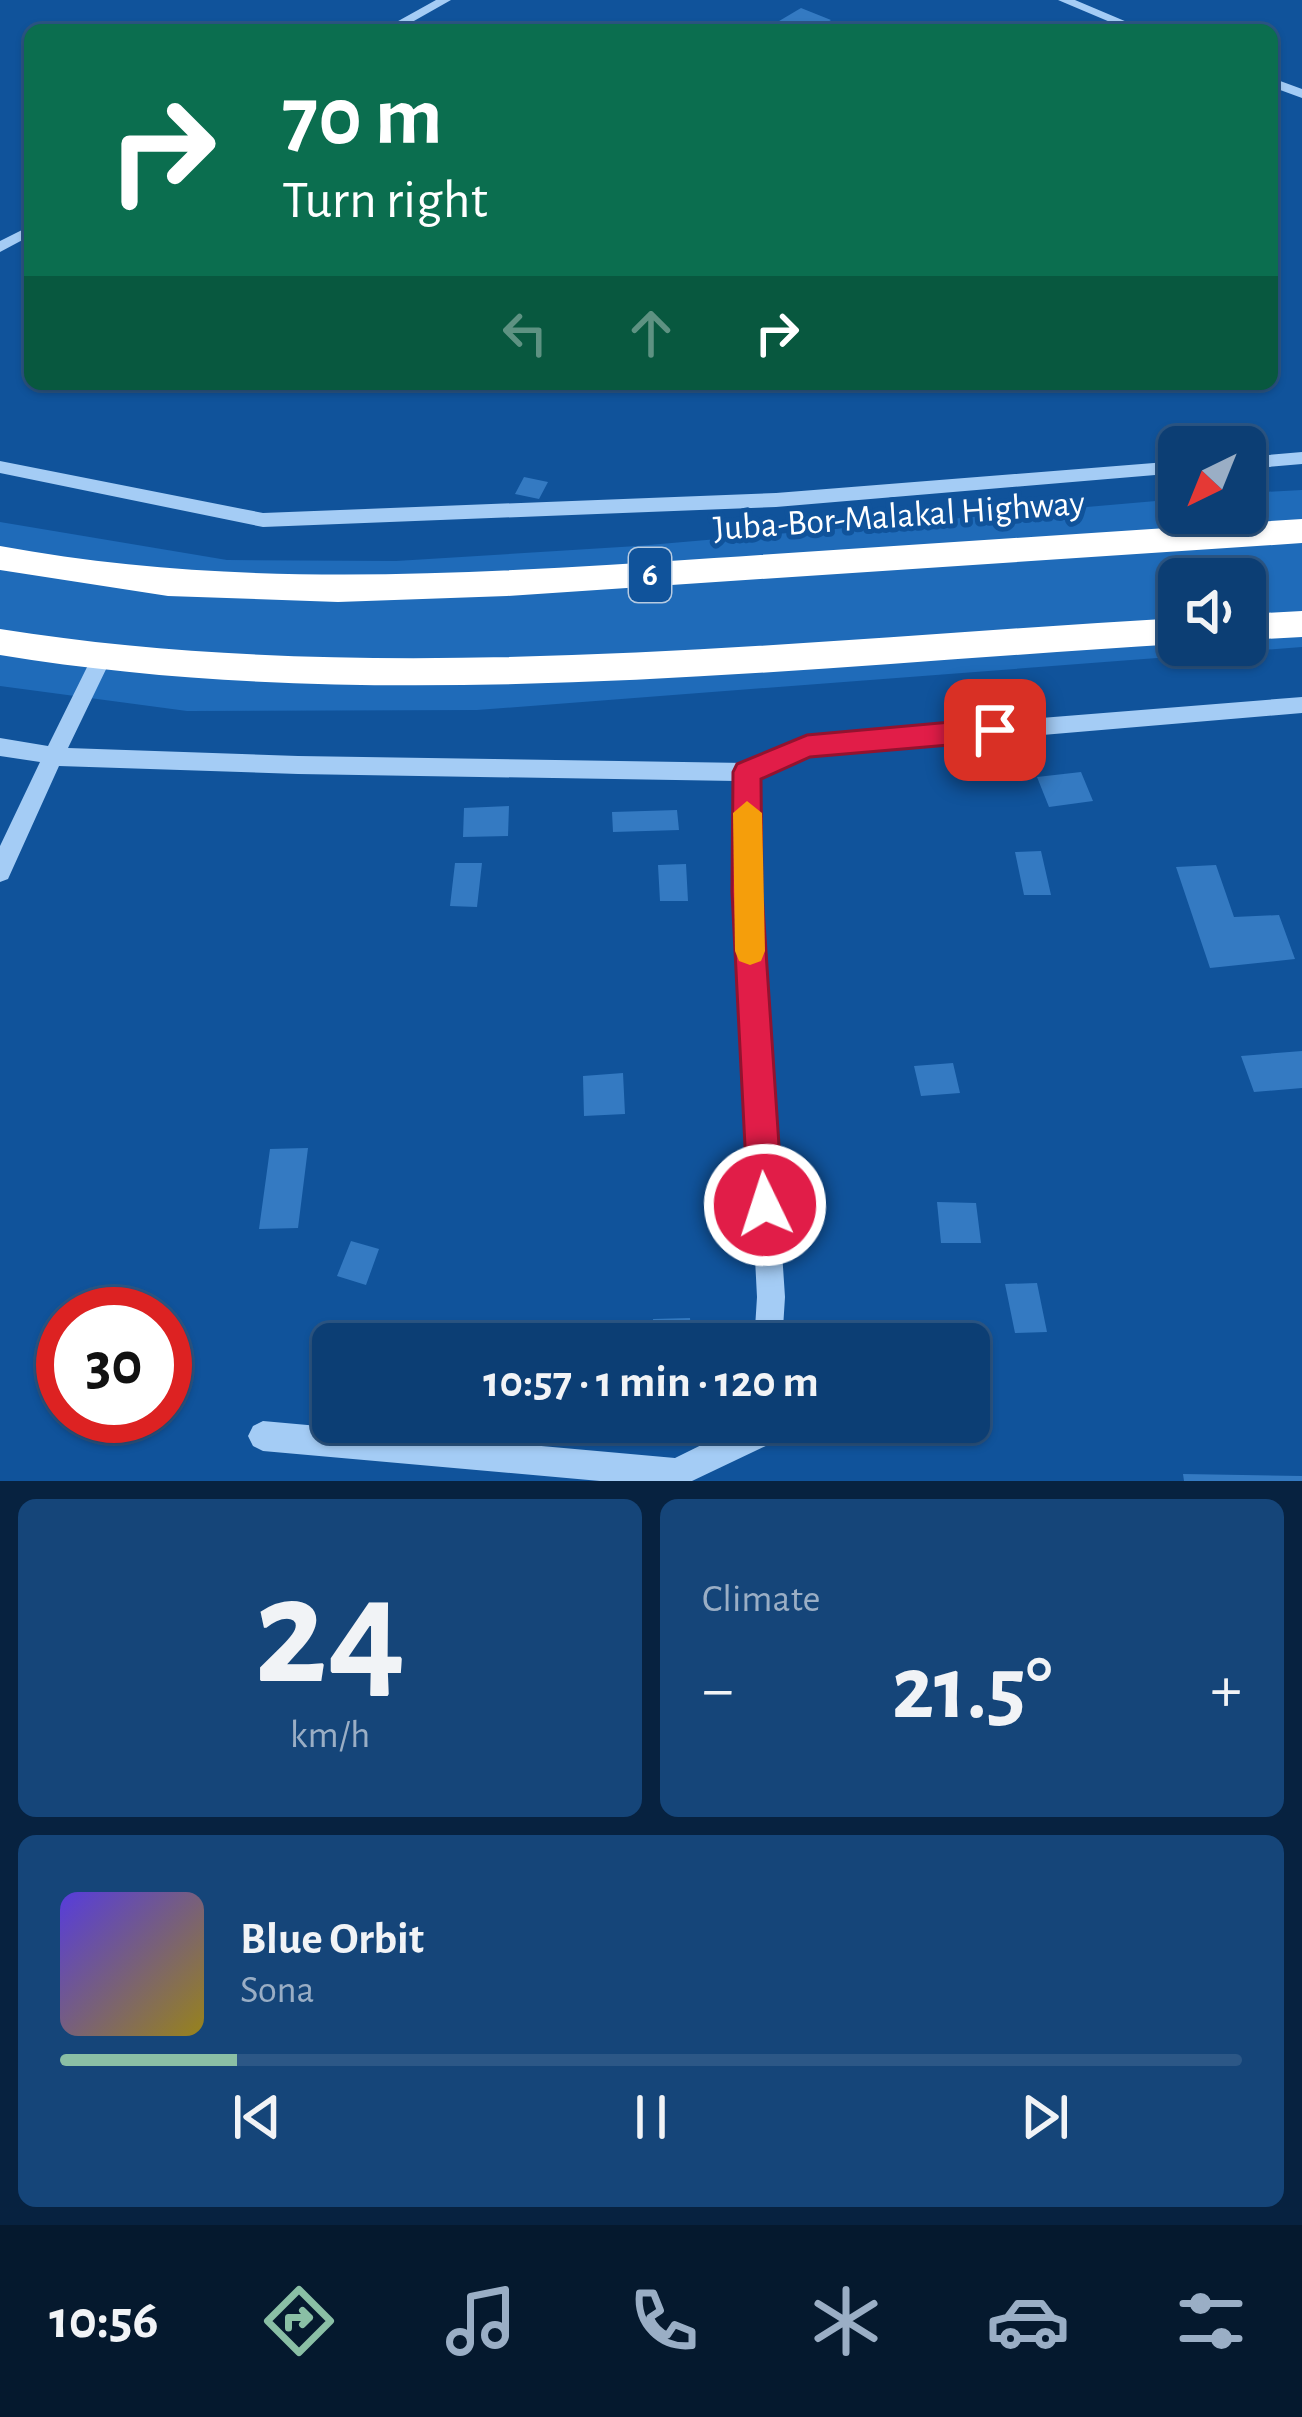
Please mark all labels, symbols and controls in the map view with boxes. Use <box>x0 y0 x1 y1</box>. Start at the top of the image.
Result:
icon: right <box>84 72 240 228</box>
text: 70 m <box>282 76 443 160</box>
text: Turn right <box>282 174 488 228</box>
icon: left <box>492 300 558 366</box>
icon: ahead <box>618 300 684 366</box>
icon: right <box>744 300 810 366</box>
north arrow <box>1158 426 1266 534</box>
map controls <box>1158 426 1266 666</box>
street label: Juba-Bor-Malakal Highway <box>712 485 1086 547</box>
road number: 6 <box>629 548 671 602</box>
button: sound <box>1158 558 1266 666</box>
pin <box>944 679 1046 781</box>
icon: arrive <box>962 697 1028 763</box>
position arrow <box>702 1142 828 1268</box>
speed limit sign: 30 <box>36 1287 192 1443</box>
text: 10:57 · 1 min · 120 m <box>483 1360 819 1405</box>
text: 24 <box>254 1556 406 1712</box>
text: Climate <box>702 1580 820 1619</box>
text: 21.5° <box>892 1645 1052 1735</box>
text: − <box>702 1657 734 1723</box>
text: + <box>1210 1657 1242 1723</box>
text: km/h <box>290 1716 370 1755</box>
text: Blue Orbit <box>240 1917 424 1962</box>
text: Sona <box>240 1971 315 2010</box>
icon: previous <box>224 2084 290 2150</box>
icon: pause <box>618 2084 684 2150</box>
icon: next <box>1012 2084 1078 2150</box>
icon: directions <box>257 2279 341 2363</box>
icon: music <box>439 2279 523 2363</box>
icon: phone <box>622 2279 706 2363</box>
icon: climate <box>804 2279 888 2363</box>
icon: car <box>986 2279 1070 2363</box>
icon: filters <box>1169 2279 1253 2363</box>
text: 10:56 <box>49 2294 159 2348</box>

